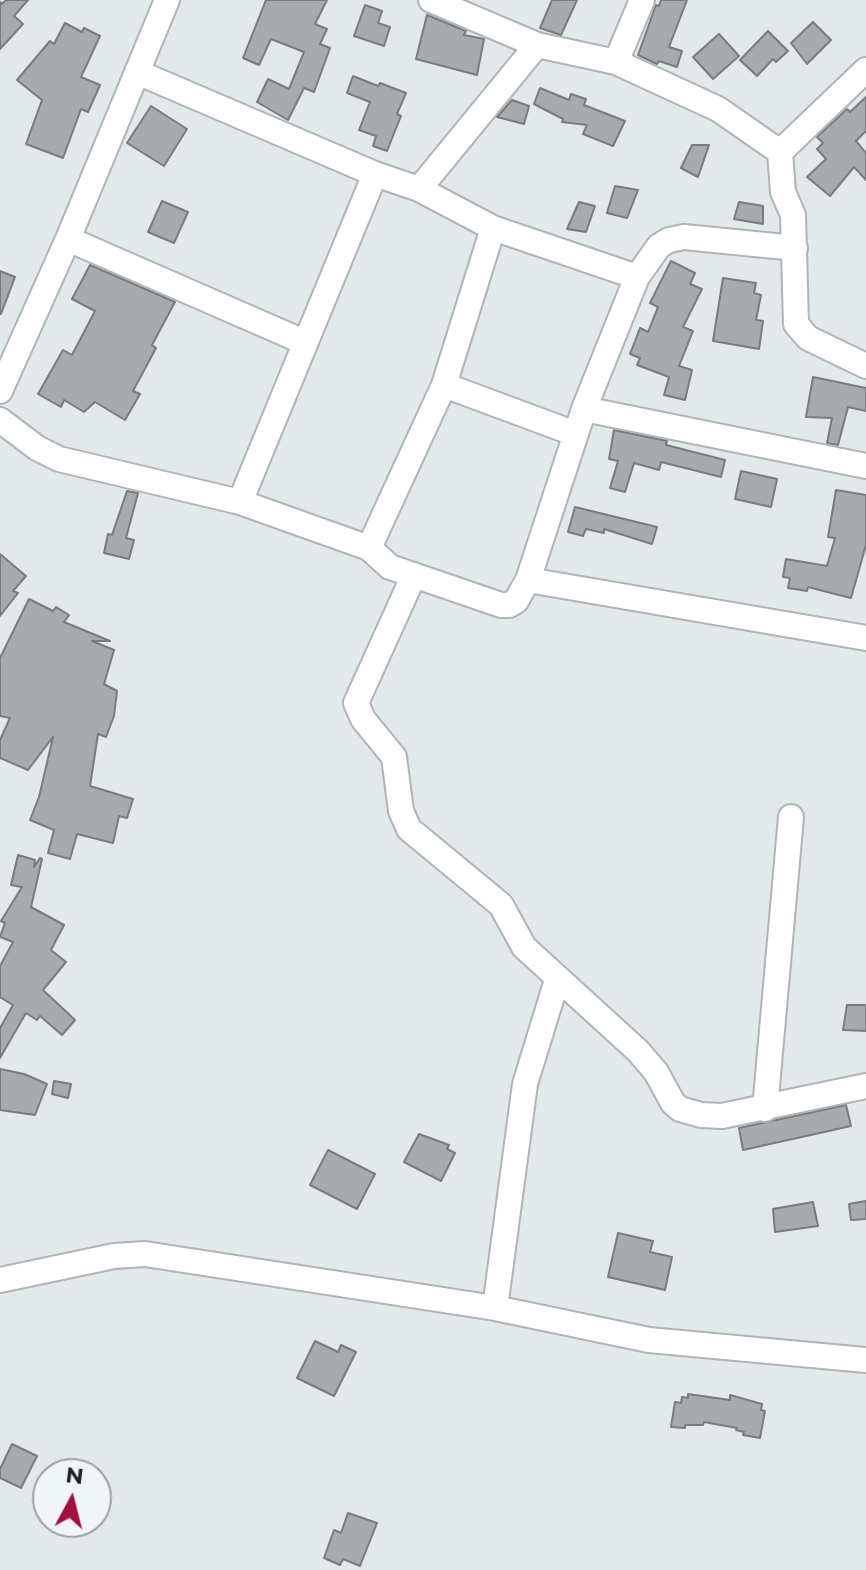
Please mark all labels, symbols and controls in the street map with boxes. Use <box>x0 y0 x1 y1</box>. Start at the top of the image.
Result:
north arrow <box>32 1458 112 1538</box>
text: N <box>64 1461 85 1490</box>

